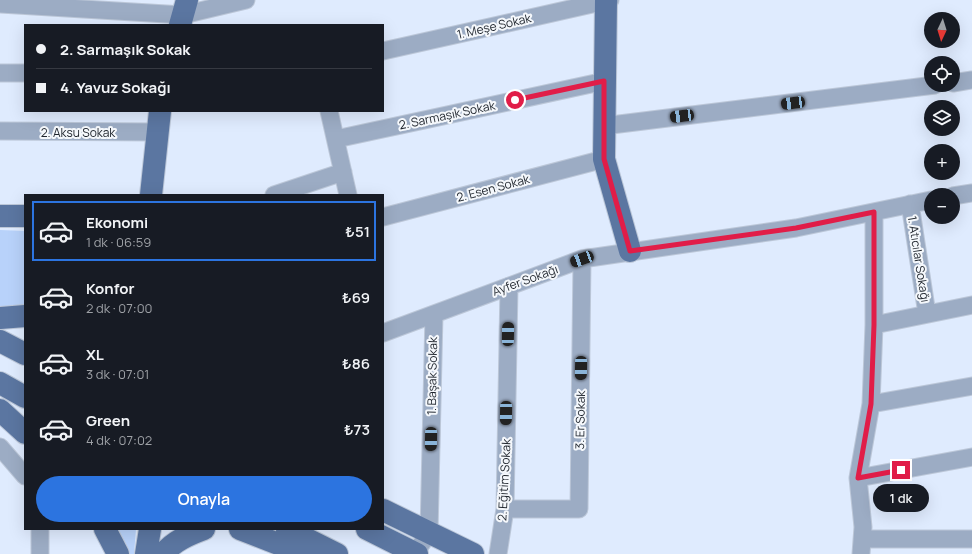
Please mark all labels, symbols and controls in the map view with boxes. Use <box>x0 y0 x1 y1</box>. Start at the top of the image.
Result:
street label: 1. Meşe Sokak <box>455 9 534 43</box>
north arrow <box>924 12 960 48</box>
map controls <box>924 12 960 224</box>
text: 2. Sarmaşık Sokak <box>60 39 190 60</box>
button: locate <box>924 56 960 92</box>
text: 4. Yavuz Sokağı <box>60 77 171 98</box>
route start <box>506 91 524 109</box>
street label: 2. Sarmaşık Sokak <box>397 96 498 134</box>
car <box>780 96 806 110</box>
button: layers <box>924 100 960 136</box>
car <box>669 109 695 123</box>
street label: 2. Aksu Sokak <box>41 124 116 141</box>
button: + <box>924 144 960 180</box>
street label: 2. Esen Sokak <box>455 170 532 206</box>
button: − <box>924 188 960 224</box>
text: Ekonomi <box>86 212 148 233</box>
icon: car <box>38 213 74 249</box>
street label: 1. Atıcılar Sokağı <box>904 215 934 303</box>
text: ₺51 <box>345 221 370 242</box>
text: 1 dk · 06:59 <box>86 233 151 251</box>
car <box>569 249 595 269</box>
street label: Ayfer Sokağı <box>490 260 560 300</box>
text: Konfor <box>86 278 134 299</box>
icon: car <box>38 279 74 315</box>
text: ₺69 <box>342 287 370 308</box>
text: 2 dk · 07:00 <box>86 299 153 317</box>
car <box>502 322 514 346</box>
street label: 1. Başak Sokak <box>423 336 441 415</box>
text: XL <box>86 344 104 365</box>
icon: car <box>38 345 74 381</box>
text: ₺86 <box>342 353 370 374</box>
car <box>575 356 587 380</box>
text: 3 dk · 07:01 <box>86 365 149 383</box>
street label: 3. Er Sokak <box>571 389 589 450</box>
car <box>500 401 512 425</box>
text: Green <box>86 410 130 431</box>
icon: car <box>38 411 74 447</box>
text: ₺73 <box>344 419 370 440</box>
car <box>425 427 437 451</box>
text: 4 dk · 07:02 <box>86 431 152 449</box>
street label: 2. Eğitim Sokak <box>493 437 515 522</box>
route end <box>892 461 910 479</box>
button: Onayla <box>36 476 372 522</box>
callout: 1 dk <box>873 484 929 512</box>
text: 1 dk <box>890 489 912 507</box>

